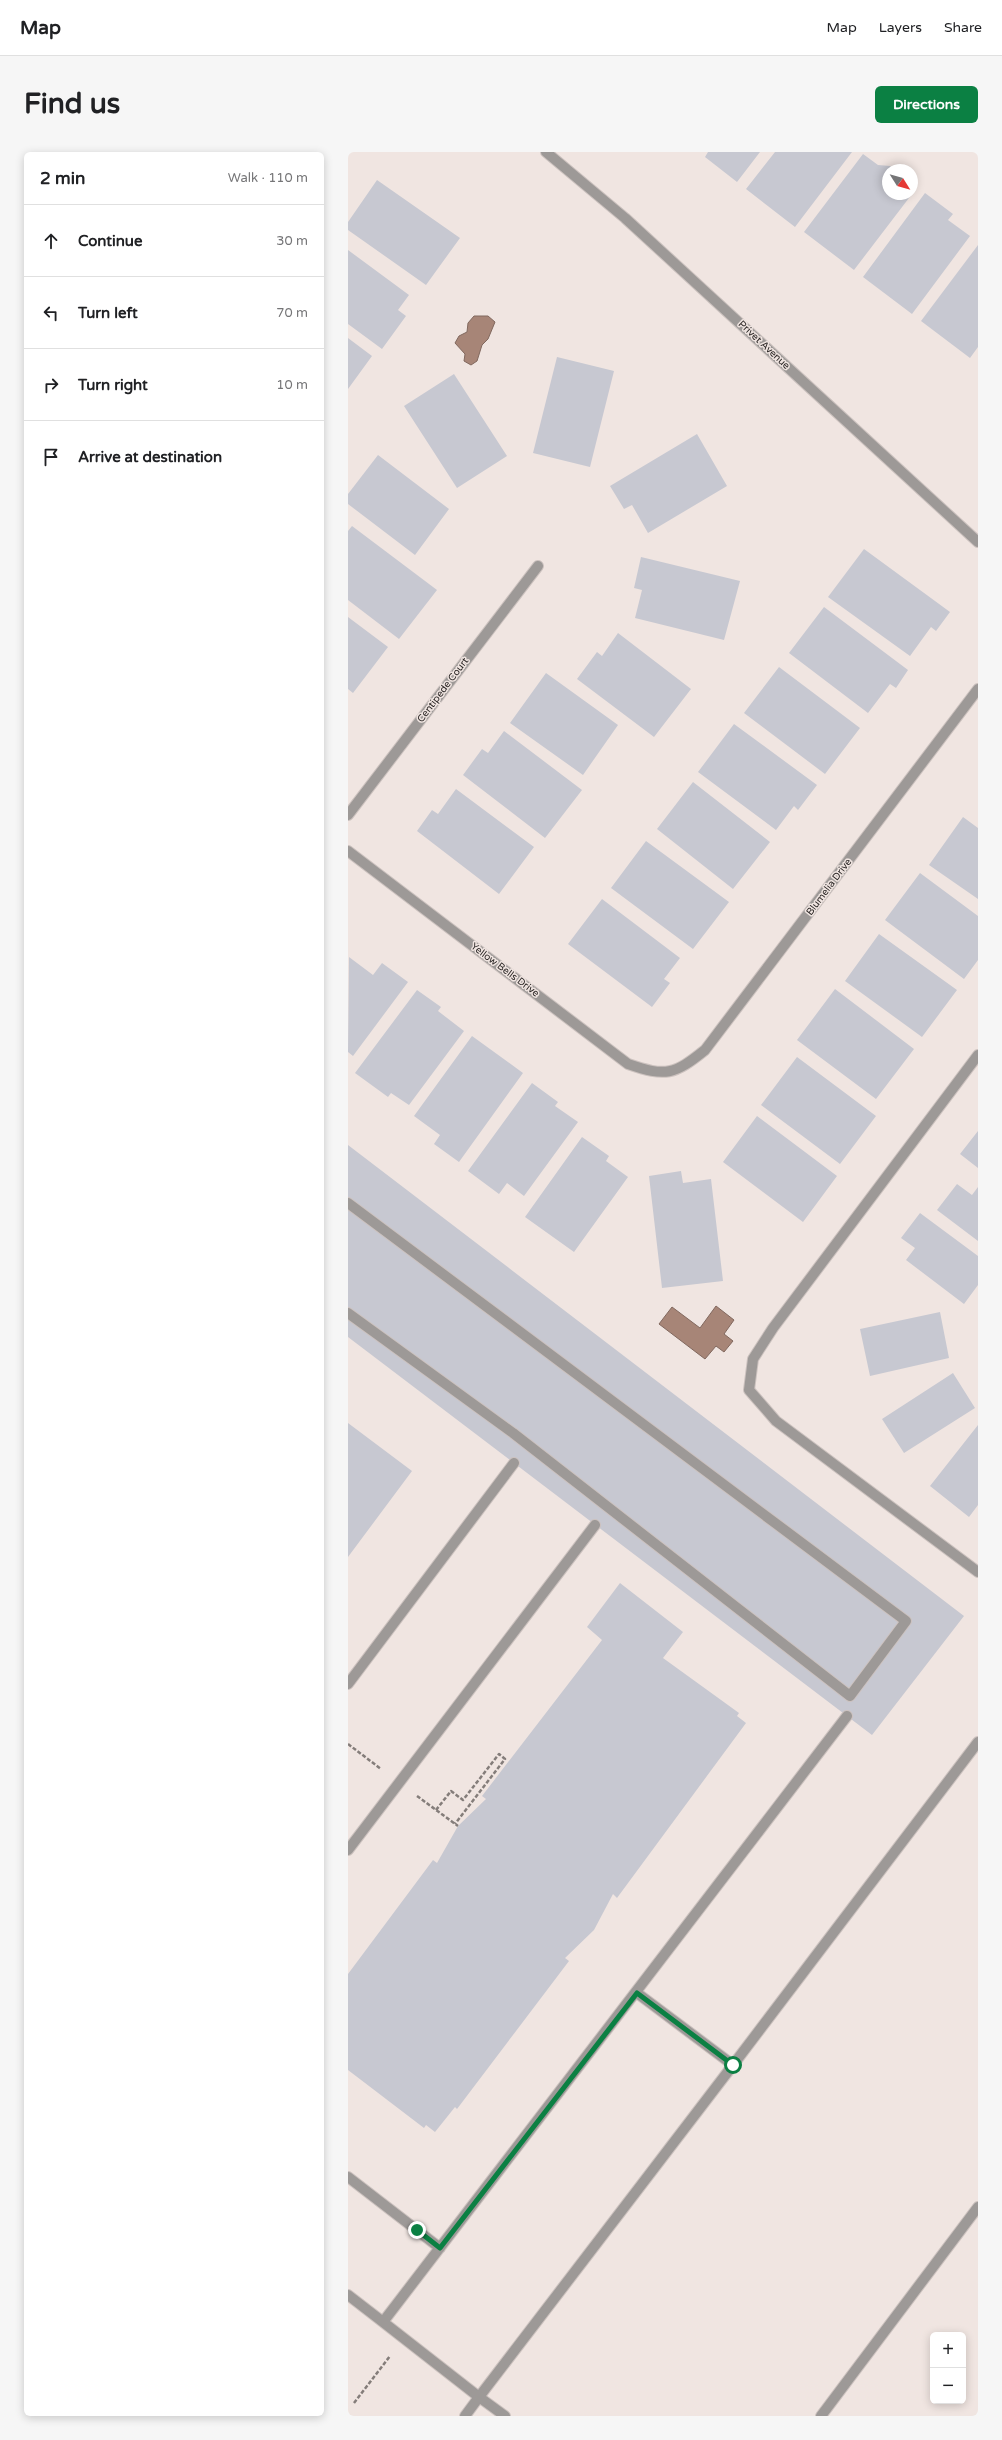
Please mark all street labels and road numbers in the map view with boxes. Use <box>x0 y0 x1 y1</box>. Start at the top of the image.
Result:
street label: Privet Avenue <box>736 318 792 372</box>
street label: Centipede Court <box>415 655 471 725</box>
street label: Blumelia Drive <box>804 856 854 918</box>
street label: Yellow Bells Drive <box>468 940 542 1000</box>

